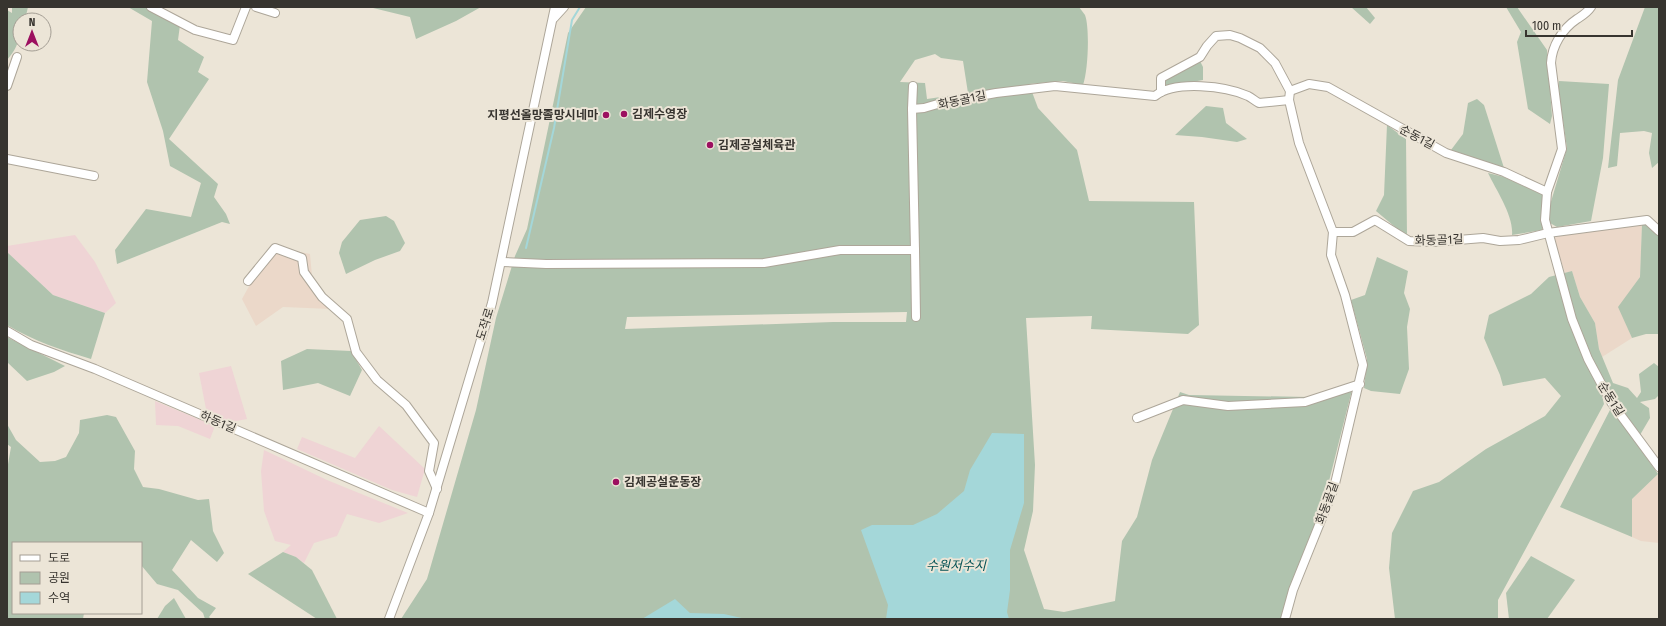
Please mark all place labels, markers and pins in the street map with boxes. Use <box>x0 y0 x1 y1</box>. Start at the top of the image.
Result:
place label: 김제수영장 <box>632 107 687 121</box>
place label: 지평선올망졸망시네마 <box>488 108 598 122</box>
marker: 김제수영장 <box>619 109 629 119</box>
marker: 지평선올망졸망시네마 <box>601 110 611 120</box>
place label: 김제공설체육관 <box>718 138 795 152</box>
marker: 김제공설체육관 <box>705 140 715 150</box>
place label: 김제공설운동장 <box>624 475 701 489</box>
marker: 김제공설운동장 <box>611 477 621 487</box>

